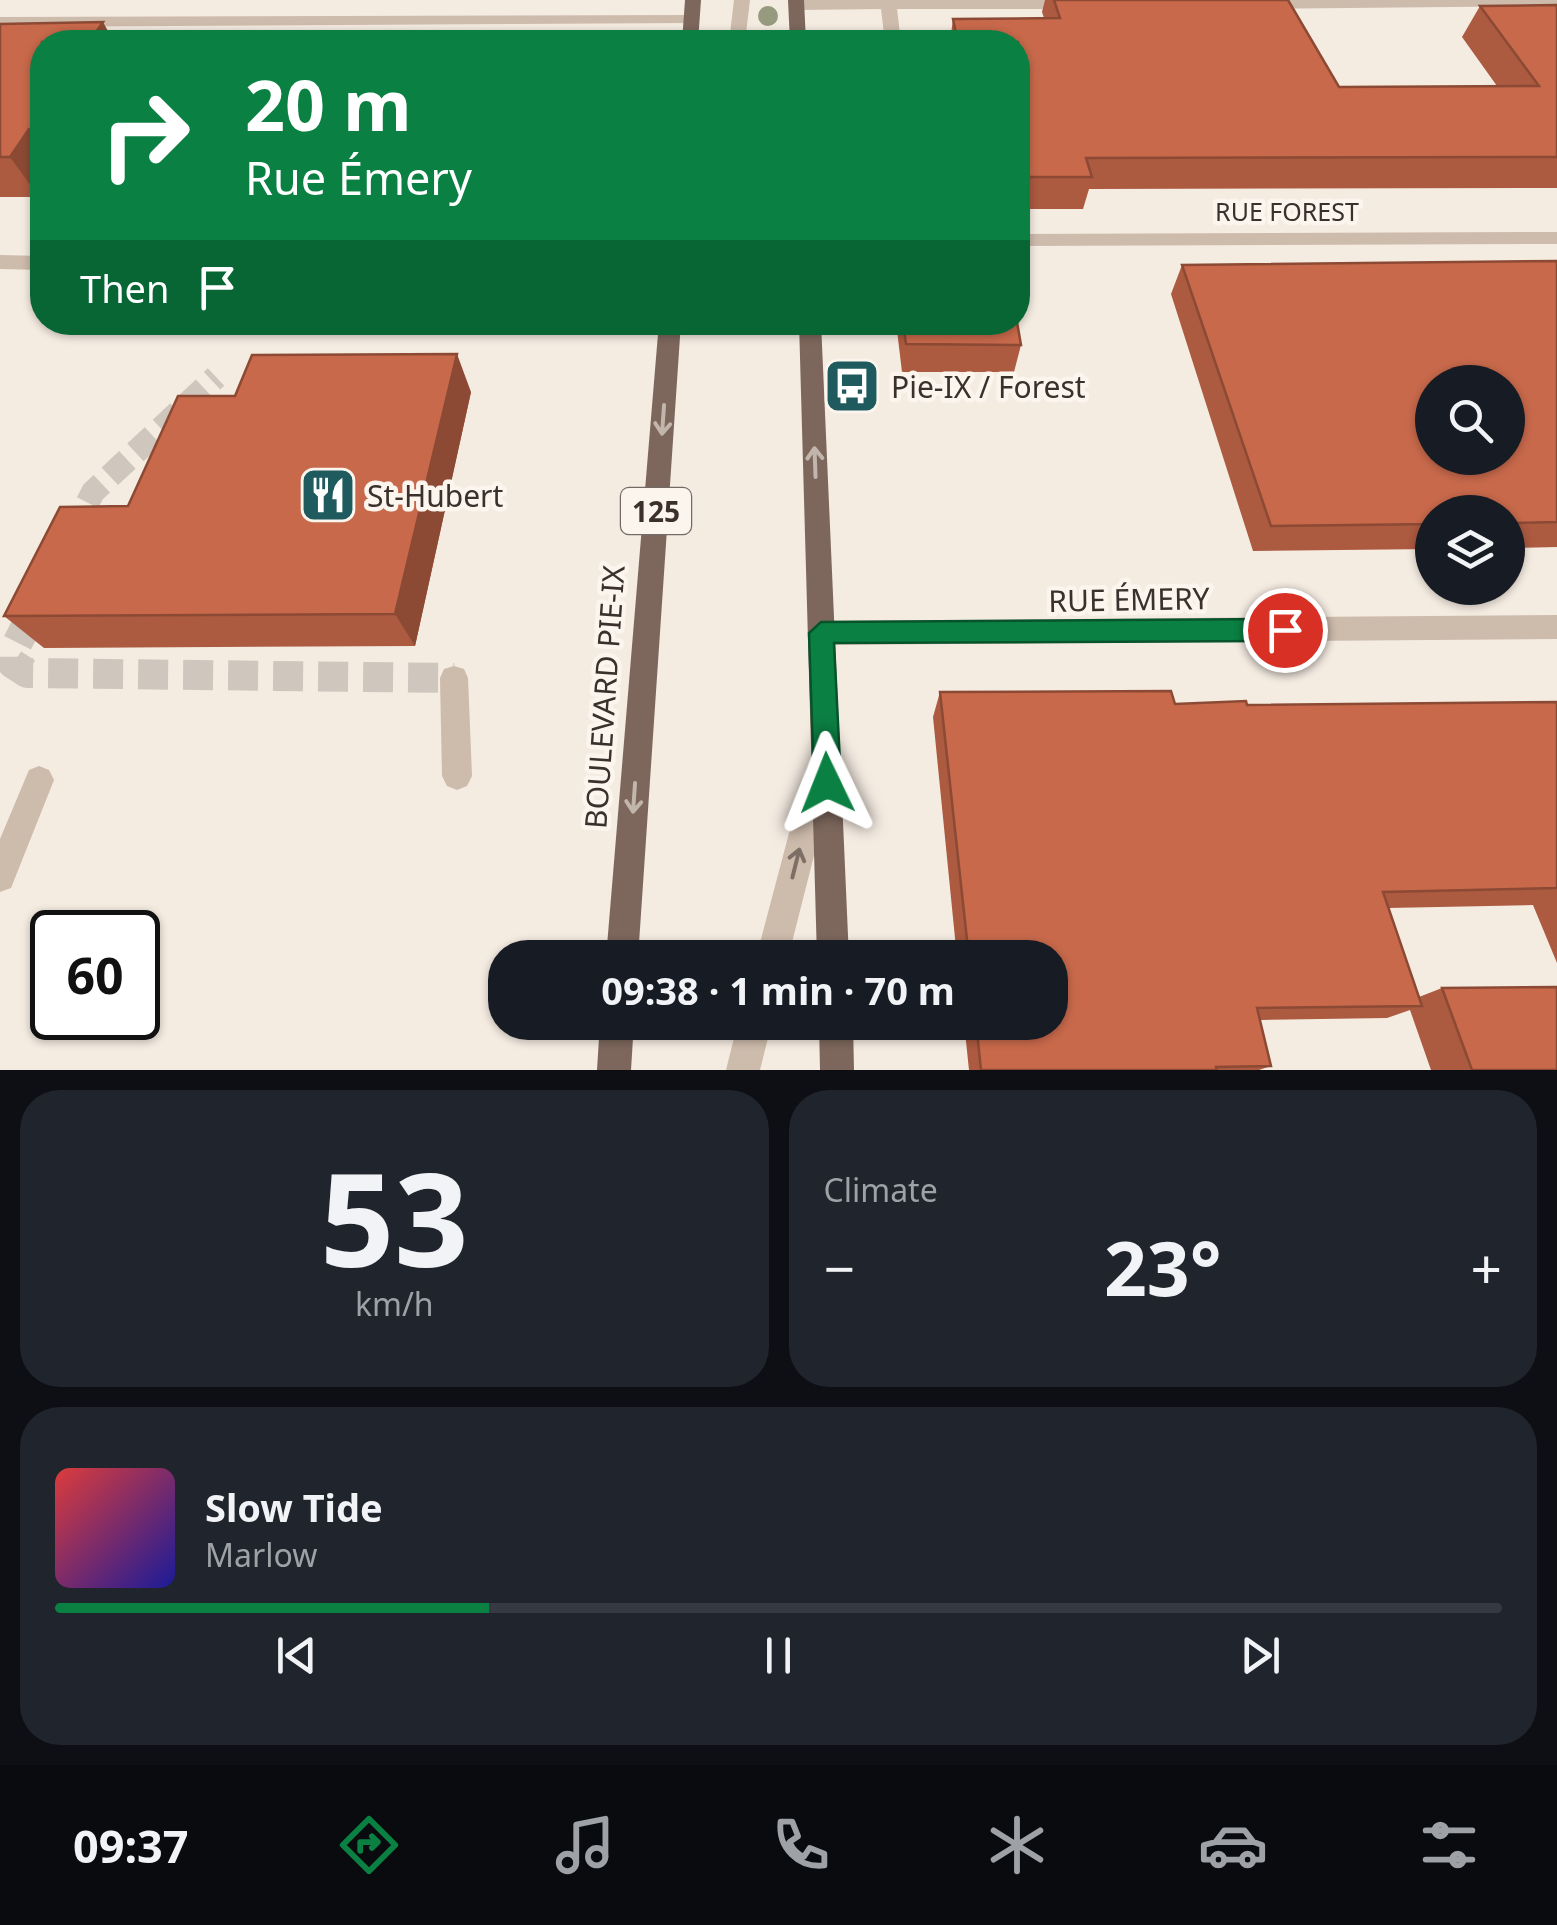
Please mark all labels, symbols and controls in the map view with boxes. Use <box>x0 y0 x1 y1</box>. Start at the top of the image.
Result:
text: 20 m <box>245 56 412 152</box>
icon: right <box>80 70 210 200</box>
text: Rue Émery <box>245 147 472 208</box>
street label: RUE FOREST <box>1215 194 1359 228</box>
icon: arrive <box>190 260 245 315</box>
text: Then <box>80 262 170 314</box>
bus stop icon: Pie-IX / Forest <box>822 356 882 416</box>
map controls <box>1415 365 1525 605</box>
button: search <box>1415 365 1525 475</box>
place label: Pie-IX / Forest <box>891 366 1086 407</box>
one-way arrow <box>653 403 672 435</box>
one-way arrow <box>805 446 824 478</box>
restaurant icon: St-Hubert <box>298 465 358 525</box>
place label: St-Hubert <box>367 475 503 516</box>
road number: 125 <box>621 488 691 534</box>
button: layers <box>1415 495 1525 605</box>
street label: BOULEVARD PIE-IX <box>574 563 634 830</box>
street label: RUE ÉMERY <box>1048 577 1210 621</box>
pin <box>1243 588 1328 673</box>
icon: arrive <box>1258 603 1313 658</box>
position arrow <box>775 731 879 835</box>
one-way arrow <box>625 781 644 813</box>
one-way arrow <box>788 848 807 879</box>
speed limit sign: 60 <box>30 910 160 1040</box>
text: 09:38 · 1 min · 70 m <box>601 964 955 1016</box>
text: 53 <box>320 1128 469 1305</box>
text: Climate <box>824 1168 938 1211</box>
text: 23° <box>1104 1216 1222 1318</box>
text: − <box>824 1230 855 1305</box>
text: + <box>1471 1230 1502 1305</box>
text: km/h <box>355 1282 434 1325</box>
text: Slow Tide <box>205 1481 383 1533</box>
text: Marlow <box>205 1533 317 1576</box>
icon: previous <box>269 1628 324 1683</box>
icon: pause <box>751 1628 806 1683</box>
icon: next <box>1233 1628 1288 1683</box>
icon: directions <box>334 1810 404 1880</box>
icon: music <box>550 1810 620 1880</box>
icon: phone <box>766 1810 836 1880</box>
icon: climate <box>982 1810 1052 1880</box>
icon: car <box>1198 1810 1268 1880</box>
icon: filters <box>1414 1810 1484 1880</box>
text: 09:37 <box>73 1815 189 1876</box>

